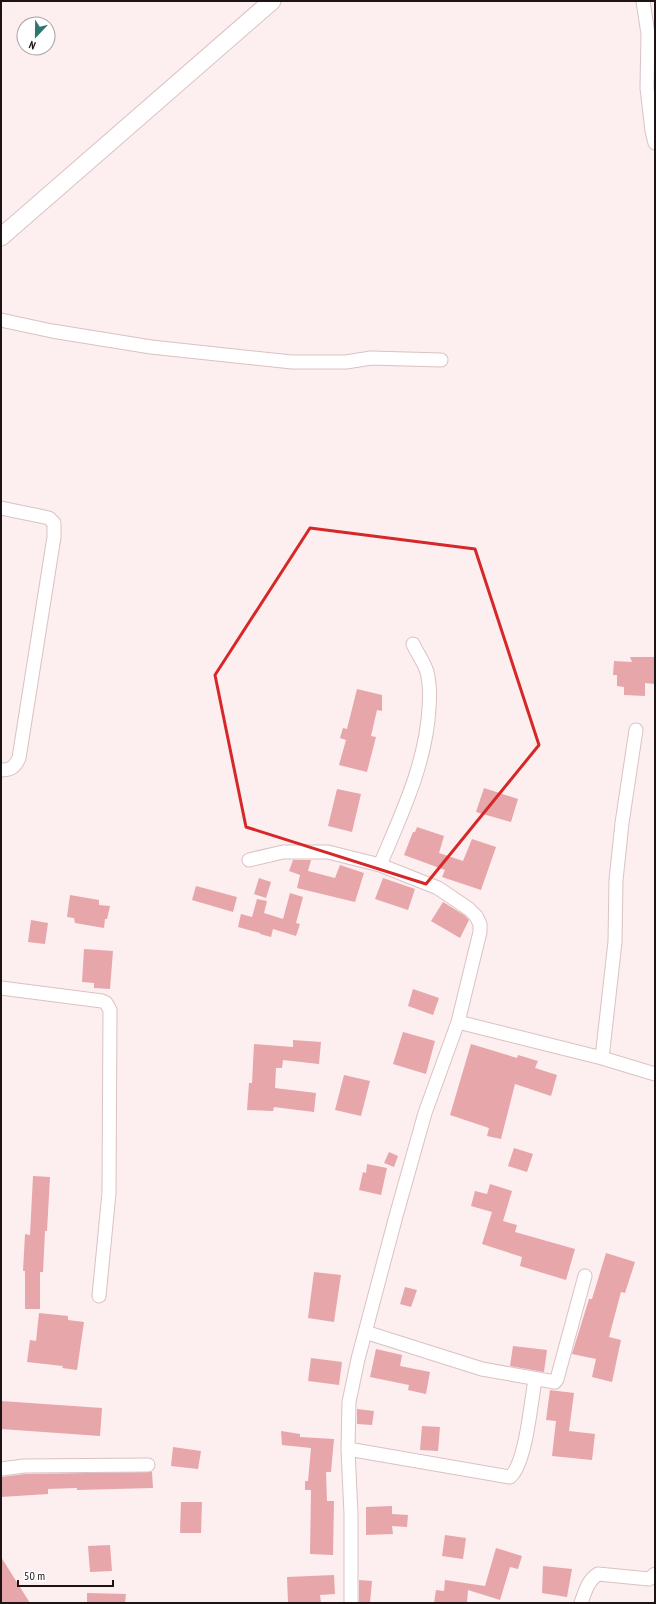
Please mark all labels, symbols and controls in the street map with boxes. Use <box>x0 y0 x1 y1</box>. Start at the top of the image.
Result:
north arrow <box>16 16 56 56</box>
text: N <box>27 38 38 53</box>
scale bar <box>18 1562 113 1588</box>
text: 50 m <box>24 1568 45 1583</box>

